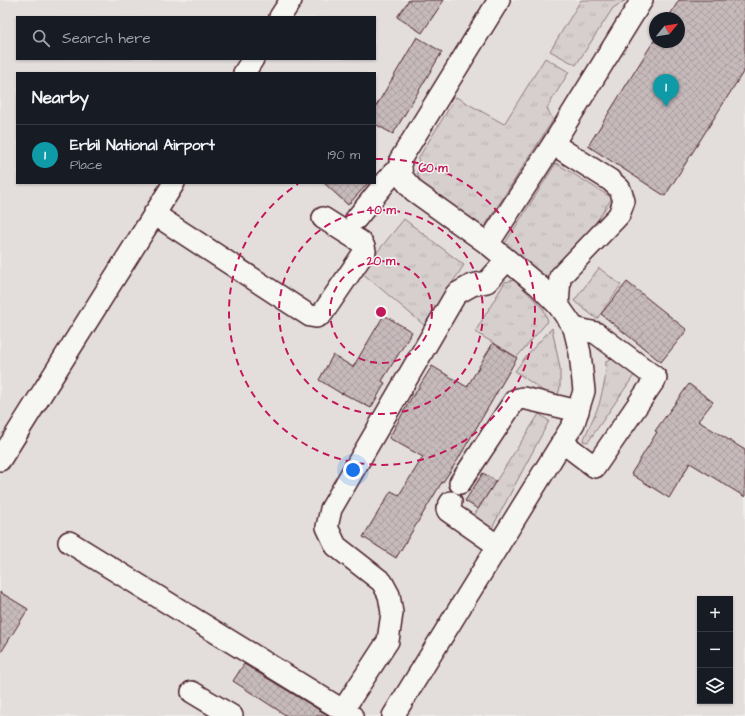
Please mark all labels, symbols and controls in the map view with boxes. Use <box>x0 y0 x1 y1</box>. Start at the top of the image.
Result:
north arrow <box>649 12 685 48</box>
search box <box>16 16 376 60</box>
icon: search <box>30 27 52 49</box>
text: Search here <box>62 28 151 49</box>
pin: 1 <box>653 74 679 107</box>
text: Nearby <box>32 86 89 110</box>
text: Erbil National Airport <box>70 135 215 156</box>
text: 1 <box>44 146 46 164</box>
text: 190 m <box>327 146 360 164</box>
text: Place <box>70 156 102 174</box>
text: 60 m <box>418 160 448 177</box>
text: 40 m <box>366 202 397 219</box>
text: 20 m <box>366 253 396 270</box>
centre of rings <box>374 305 388 319</box>
your location <box>343 460 363 480</box>
map controls <box>697 596 733 704</box>
button: + <box>697 596 733 632</box>
button: − <box>697 632 733 668</box>
button: layers <box>697 668 733 704</box>

